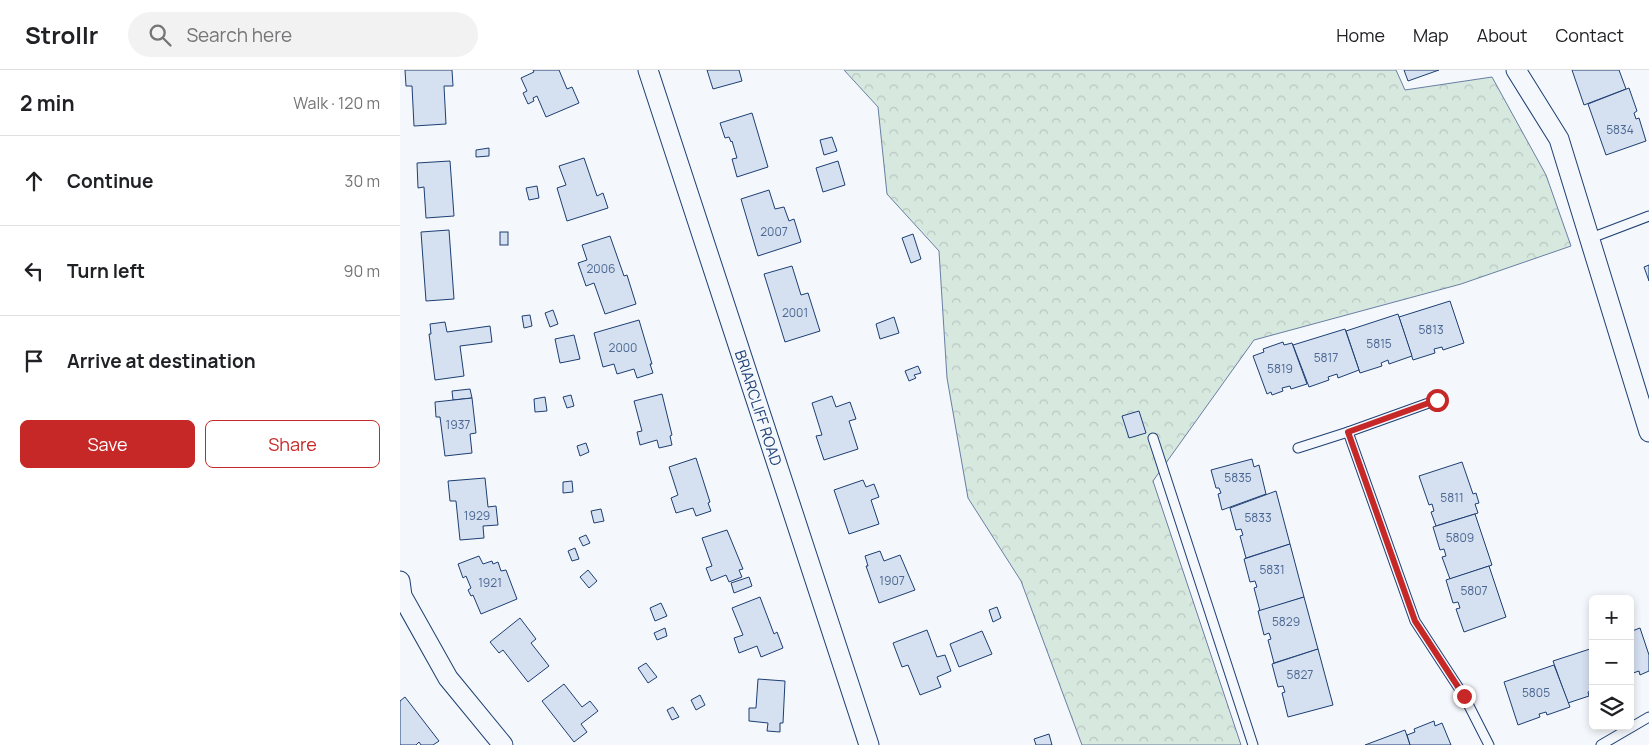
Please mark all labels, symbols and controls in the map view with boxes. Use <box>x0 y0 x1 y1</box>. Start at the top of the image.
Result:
search box <box>128 12 478 57</box>
text: Strollr <box>25 18 98 51</box>
icon: search <box>146 21 174 49</box>
text: Search here <box>186 22 292 48</box>
text: Home <box>1336 23 1385 47</box>
text: Map <box>1413 23 1449 47</box>
text: About <box>1477 23 1527 47</box>
text: Contact <box>1555 23 1624 47</box>
text: 2 min <box>20 89 75 117</box>
text: Walk · 120 m <box>293 92 380 114</box>
house number: 5834 <box>1606 121 1634 138</box>
icon: ahead <box>20 167 48 195</box>
text: Continue <box>67 168 153 194</box>
text: 30 m <box>345 170 380 192</box>
house number: 2007 <box>760 223 788 240</box>
icon: left <box>20 257 48 285</box>
text: Turn left <box>67 258 145 284</box>
text: 90 m <box>344 260 380 282</box>
house number: 2006 <box>587 260 615 277</box>
house number: 2001 <box>782 304 808 321</box>
house number: 5813 <box>1418 321 1444 338</box>
house number: 5815 <box>1366 335 1392 352</box>
house number: 2000 <box>609 339 637 356</box>
icon: arrive <box>20 347 48 375</box>
street label: BRIARCLIFF ROAD <box>730 347 787 468</box>
text: Arrive at destination <box>67 348 256 374</box>
house number: 5817 <box>1314 349 1338 366</box>
house number: 5819 <box>1267 360 1293 377</box>
route start <box>1426 389 1449 412</box>
house number: 1937 <box>446 416 470 433</box>
button: Save <box>20 420 195 468</box>
button: Share <box>205 420 380 468</box>
house number: 5835 <box>1224 469 1252 486</box>
house number: 5811 <box>1440 489 1464 506</box>
house number: 1929 <box>464 507 490 524</box>
house number: 5833 <box>1244 509 1272 526</box>
house number: 5809 <box>1446 529 1474 546</box>
house number: 5831 <box>1259 561 1285 578</box>
house number: 1907 <box>879 572 905 589</box>
house number: 1921 <box>478 574 502 591</box>
house number: 5807 <box>1460 582 1488 599</box>
map controls <box>1589 595 1634 730</box>
button: + <box>1589 595 1634 640</box>
house number: 5829 <box>1272 613 1300 630</box>
button: − <box>1589 640 1634 685</box>
house number: 5827 <box>1287 666 1313 683</box>
house number: 5805 <box>1522 684 1550 701</box>
route end <box>1453 685 1476 708</box>
button: layers <box>1589 685 1634 730</box>

